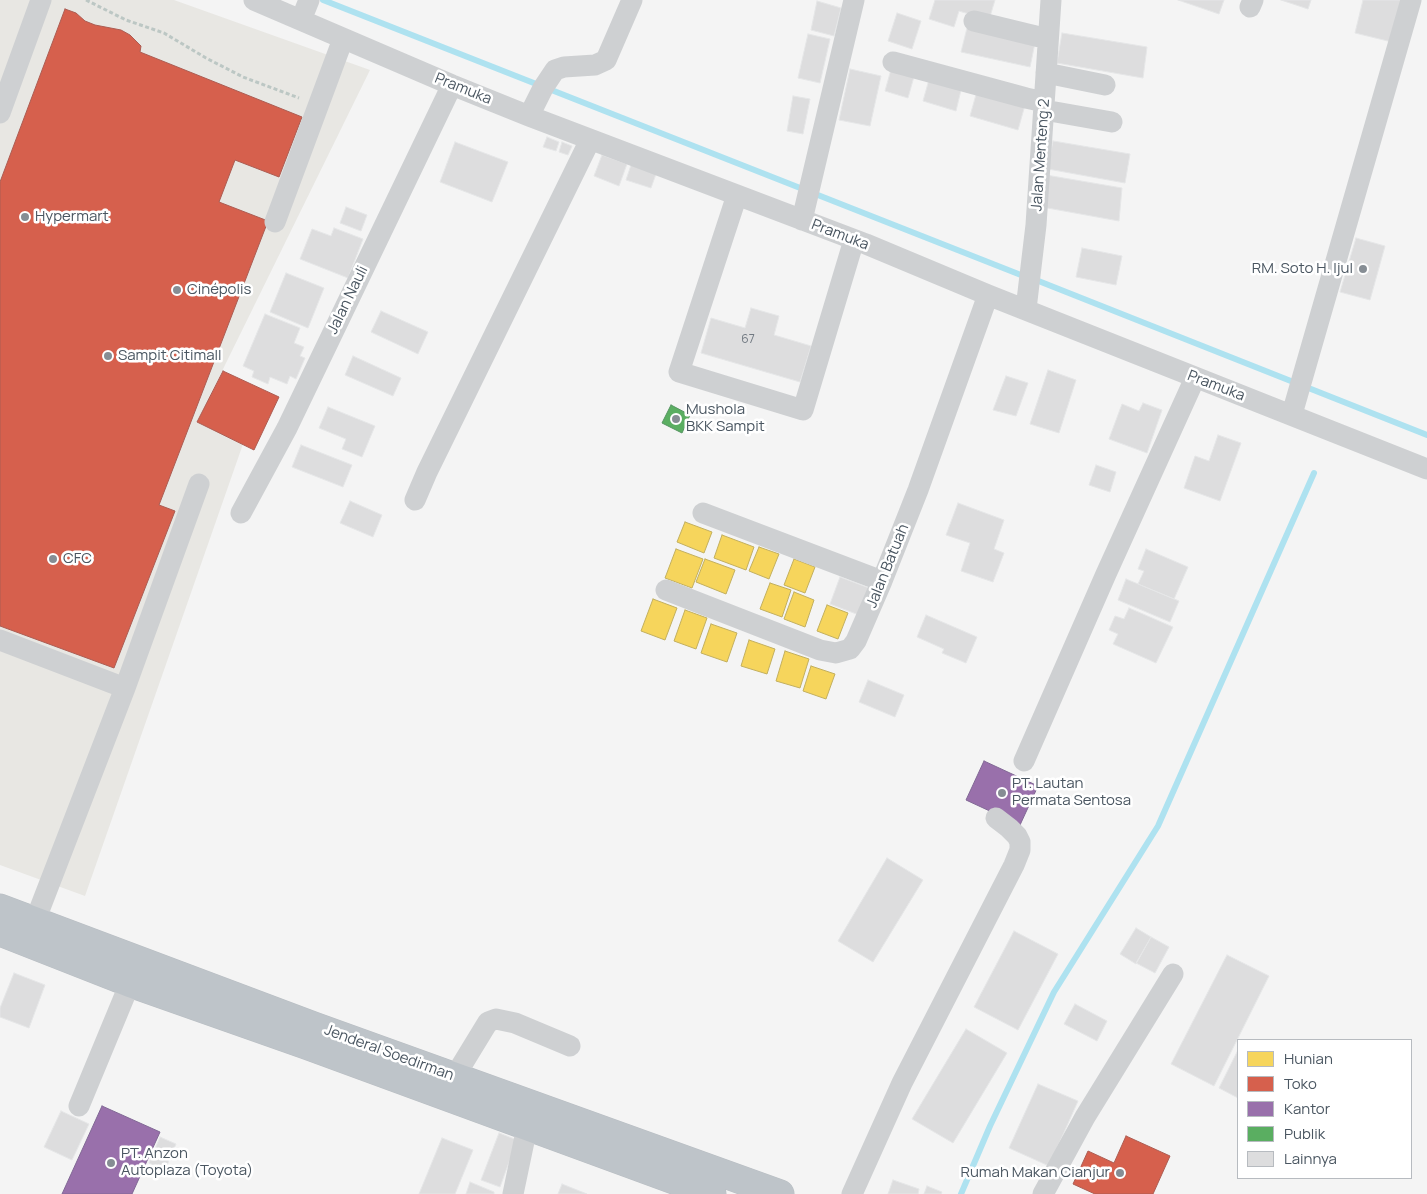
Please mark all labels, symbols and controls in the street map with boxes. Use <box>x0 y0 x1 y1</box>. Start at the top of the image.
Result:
street label: Pramuka <box>432 69 494 109</box>
street label: Jalan Menteng 2 <box>1028 98 1054 212</box>
place label: Hypermart <box>35 208 109 226</box>
marker: Hypermart <box>19 211 31 223</box>
street label: Pramuka <box>809 216 871 254</box>
place label: RM. Soto H. Ijul <box>1252 260 1353 278</box>
street label: Jalan Nauli <box>324 263 372 337</box>
marker: RM. Soto H. Ijul <box>1357 263 1369 275</box>
place label: Cinépolis <box>187 281 251 299</box>
marker: Cinépolis <box>171 284 183 296</box>
house number: 67 <box>741 333 755 347</box>
place label: Sampit Citimall <box>118 347 221 365</box>
marker: Sampit Citimall <box>102 350 114 362</box>
street label: Pramuka <box>1185 367 1247 405</box>
place label: Mushola BKK Sampit <box>686 401 765 436</box>
marker: Mushola BKK Sampit <box>670 413 682 425</box>
street label: Jalan Batuah <box>863 521 913 611</box>
place label: CFC <box>63 550 92 568</box>
marker: CFC <box>47 553 59 565</box>
place label: PT. Lautan Permata Sentosa <box>1012 775 1131 810</box>
marker: PT. Lautan Permata Sentosa <box>996 787 1008 799</box>
street label: Jenderal Soedirman <box>322 1021 456 1085</box>
legend <box>1237 1039 1412 1179</box>
text: Hunian <box>1284 1048 1333 1069</box>
text: Toko <box>1284 1073 1317 1094</box>
text: Kantor <box>1284 1098 1330 1119</box>
text: Publik <box>1284 1123 1325 1144</box>
place label: PT. Anzon Autoplaza (Toyota) <box>121 1145 253 1180</box>
text: Lainnya <box>1284 1148 1337 1169</box>
marker: PT. Anzon Autoplaza (Toyota) <box>105 1157 117 1169</box>
place label: Rumah Makan Cianjur <box>960 1164 1110 1182</box>
marker: Rumah Makan Cianjur <box>1114 1167 1126 1179</box>

